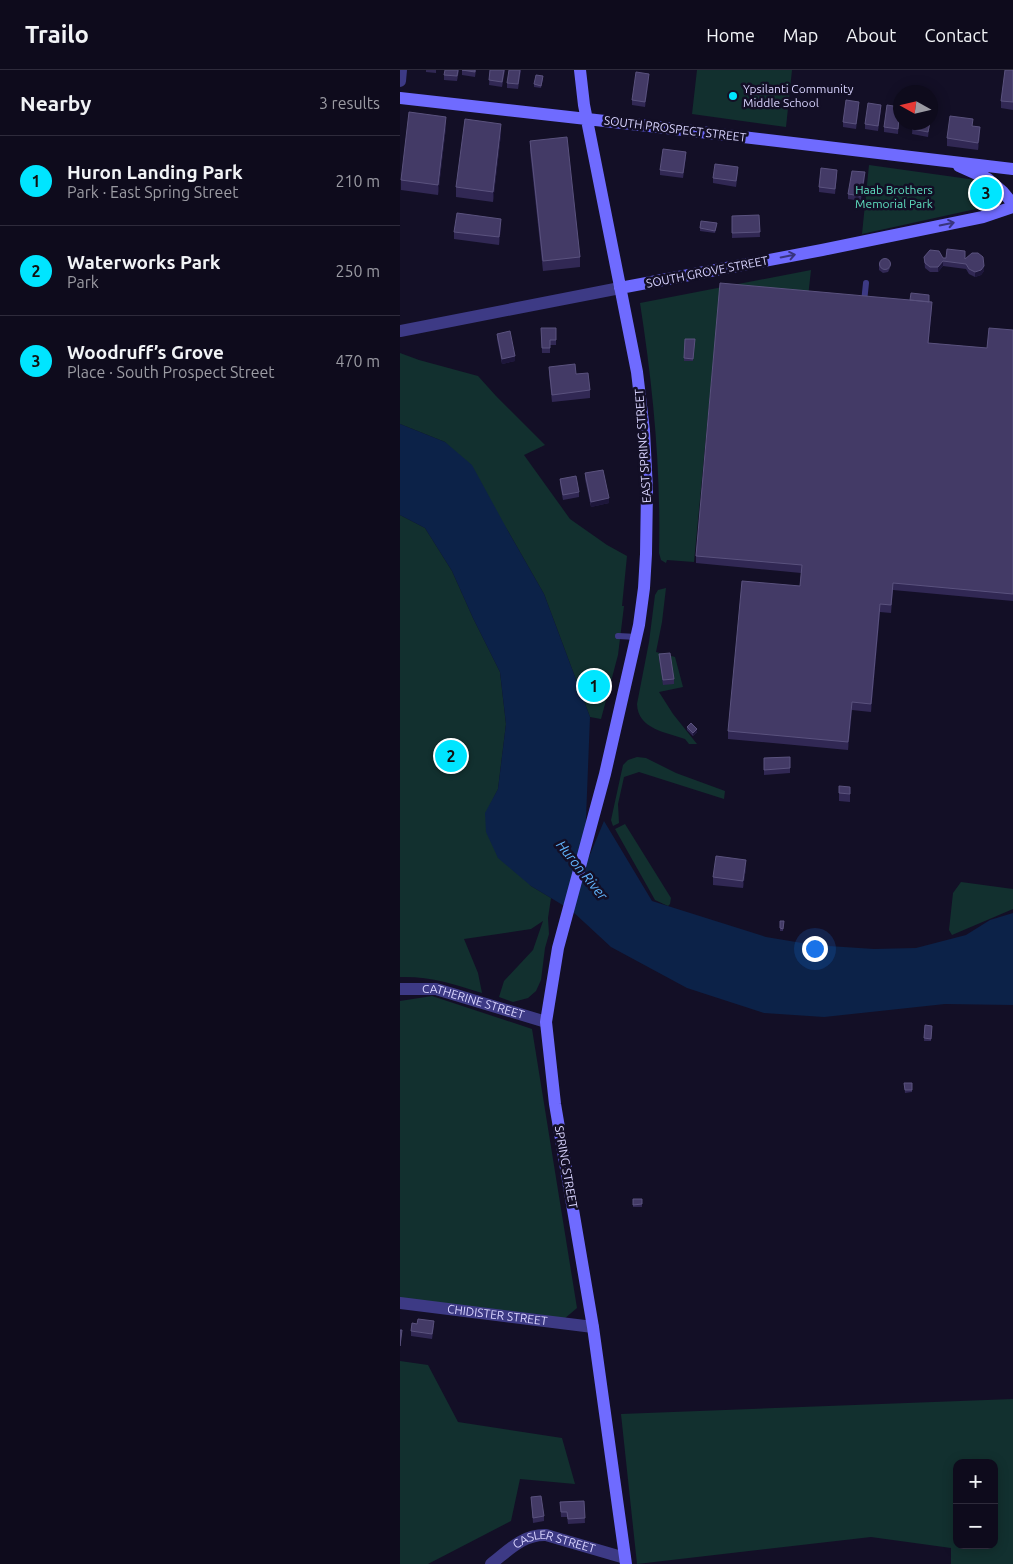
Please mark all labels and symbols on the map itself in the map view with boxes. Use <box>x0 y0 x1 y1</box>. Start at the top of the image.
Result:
place label: Ypsilanti Community Middle School <box>743 82 854 109</box>
north arrow <box>893 85 938 130</box>
marker: Ypsilanti Community Middle School <box>727 90 739 102</box>
street label: SOUTH PROSPECT STREET <box>603 113 747 144</box>
pin: 3 <box>970 174 1002 212</box>
park label: Haab Brothers Memorial Park <box>855 183 933 210</box>
one-way arrow <box>939 219 955 228</box>
one-way arrow <box>779 251 795 261</box>
street label: SOUTH GROVE STREET <box>645 253 769 290</box>
street label: EAST SPRING STREET <box>632 388 653 504</box>
pin: 1 <box>578 667 610 705</box>
pin: 2 <box>435 737 467 775</box>
water label: Huron River <box>553 837 611 904</box>
your location <box>802 936 828 962</box>
street label: CATHERINE STREET <box>422 982 526 1021</box>
street label: SPRING STREET <box>553 1124 580 1210</box>
street label: CHIDISTER STREET <box>446 1302 549 1327</box>
street label: CASLER STREET <box>510 1528 597 1555</box>

